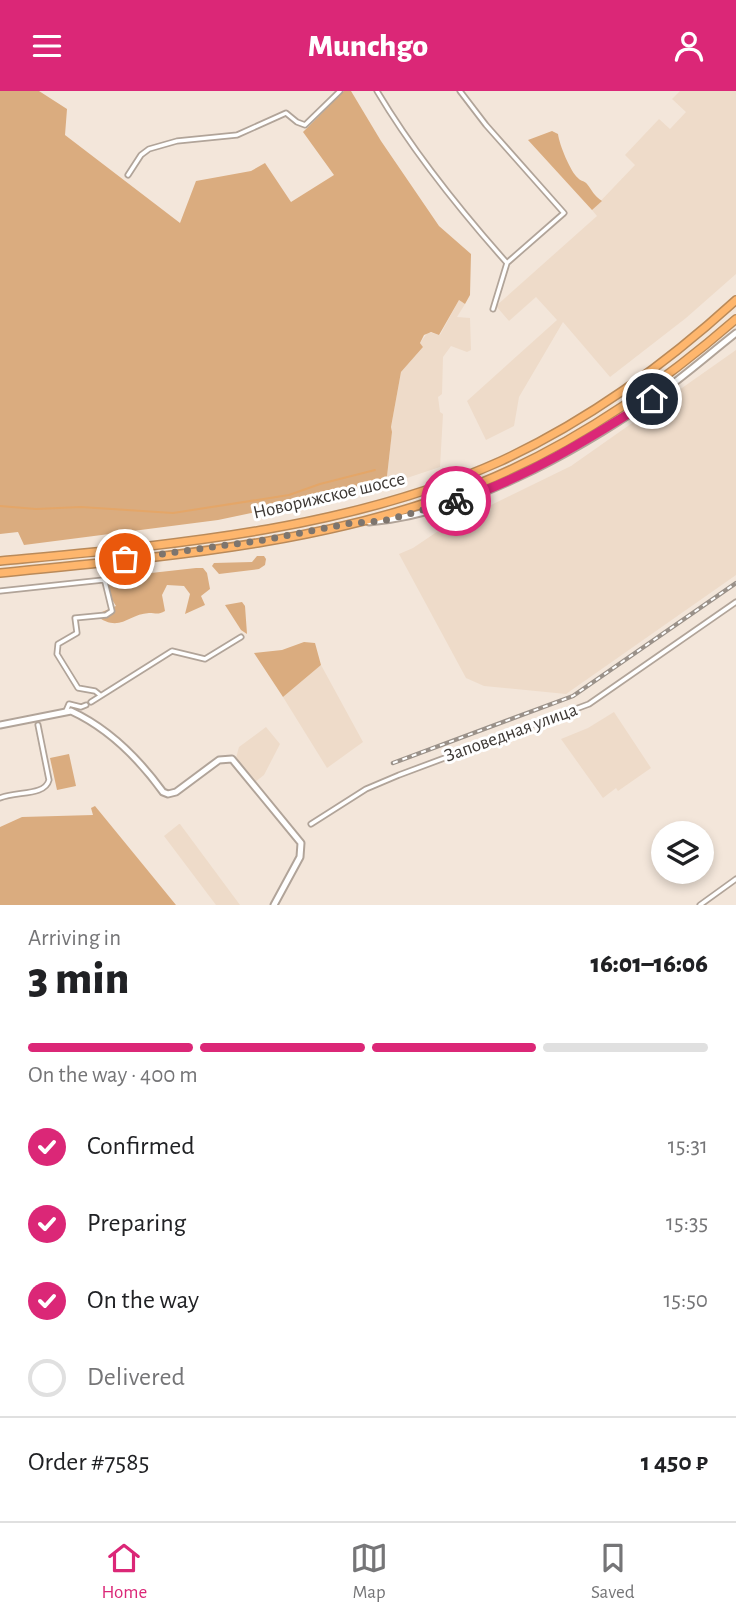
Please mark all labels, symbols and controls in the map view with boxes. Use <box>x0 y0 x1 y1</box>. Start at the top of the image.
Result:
icon: menu <box>28 27 66 65</box>
icon: person <box>670 27 708 65</box>
text: Munchgo <box>308 30 428 62</box>
pin <box>622 369 682 429</box>
icon: home <box>633 380 671 418</box>
courier <box>421 466 491 536</box>
street label: Новорижское шоссе <box>251 469 407 523</box>
icon: bike <box>437 482 475 520</box>
pin <box>95 529 155 589</box>
icon: bag <box>106 540 144 578</box>
street label: Заповедная улица <box>442 700 580 766</box>
map controls <box>651 821 714 884</box>
button: layers <box>651 821 714 884</box>
text: Arriving in <box>28 927 121 950</box>
text: 16:01–16:06 <box>591 951 708 977</box>
text: 3 min <box>28 956 129 1002</box>
text: On the way · 400 m <box>28 1064 198 1087</box>
icon: check <box>28 1128 66 1166</box>
text: Confirmed <box>87 1133 195 1159</box>
text: 15:31 <box>668 1135 708 1158</box>
icon: check <box>28 1205 66 1243</box>
text: Preparing <box>87 1210 186 1236</box>
text: 15:35 <box>666 1212 708 1235</box>
icon: check <box>28 1282 66 1320</box>
text: On the way <box>87 1287 199 1313</box>
text: 15:50 <box>663 1289 708 1312</box>
text: Delivered <box>87 1364 185 1390</box>
text: Order #7585 <box>28 1449 149 1475</box>
text: 1 450 ₽ <box>641 1449 708 1475</box>
tab: Home <box>101 1539 147 1604</box>
tab: Map <box>350 1539 388 1604</box>
tab: Saved <box>591 1539 635 1604</box>

